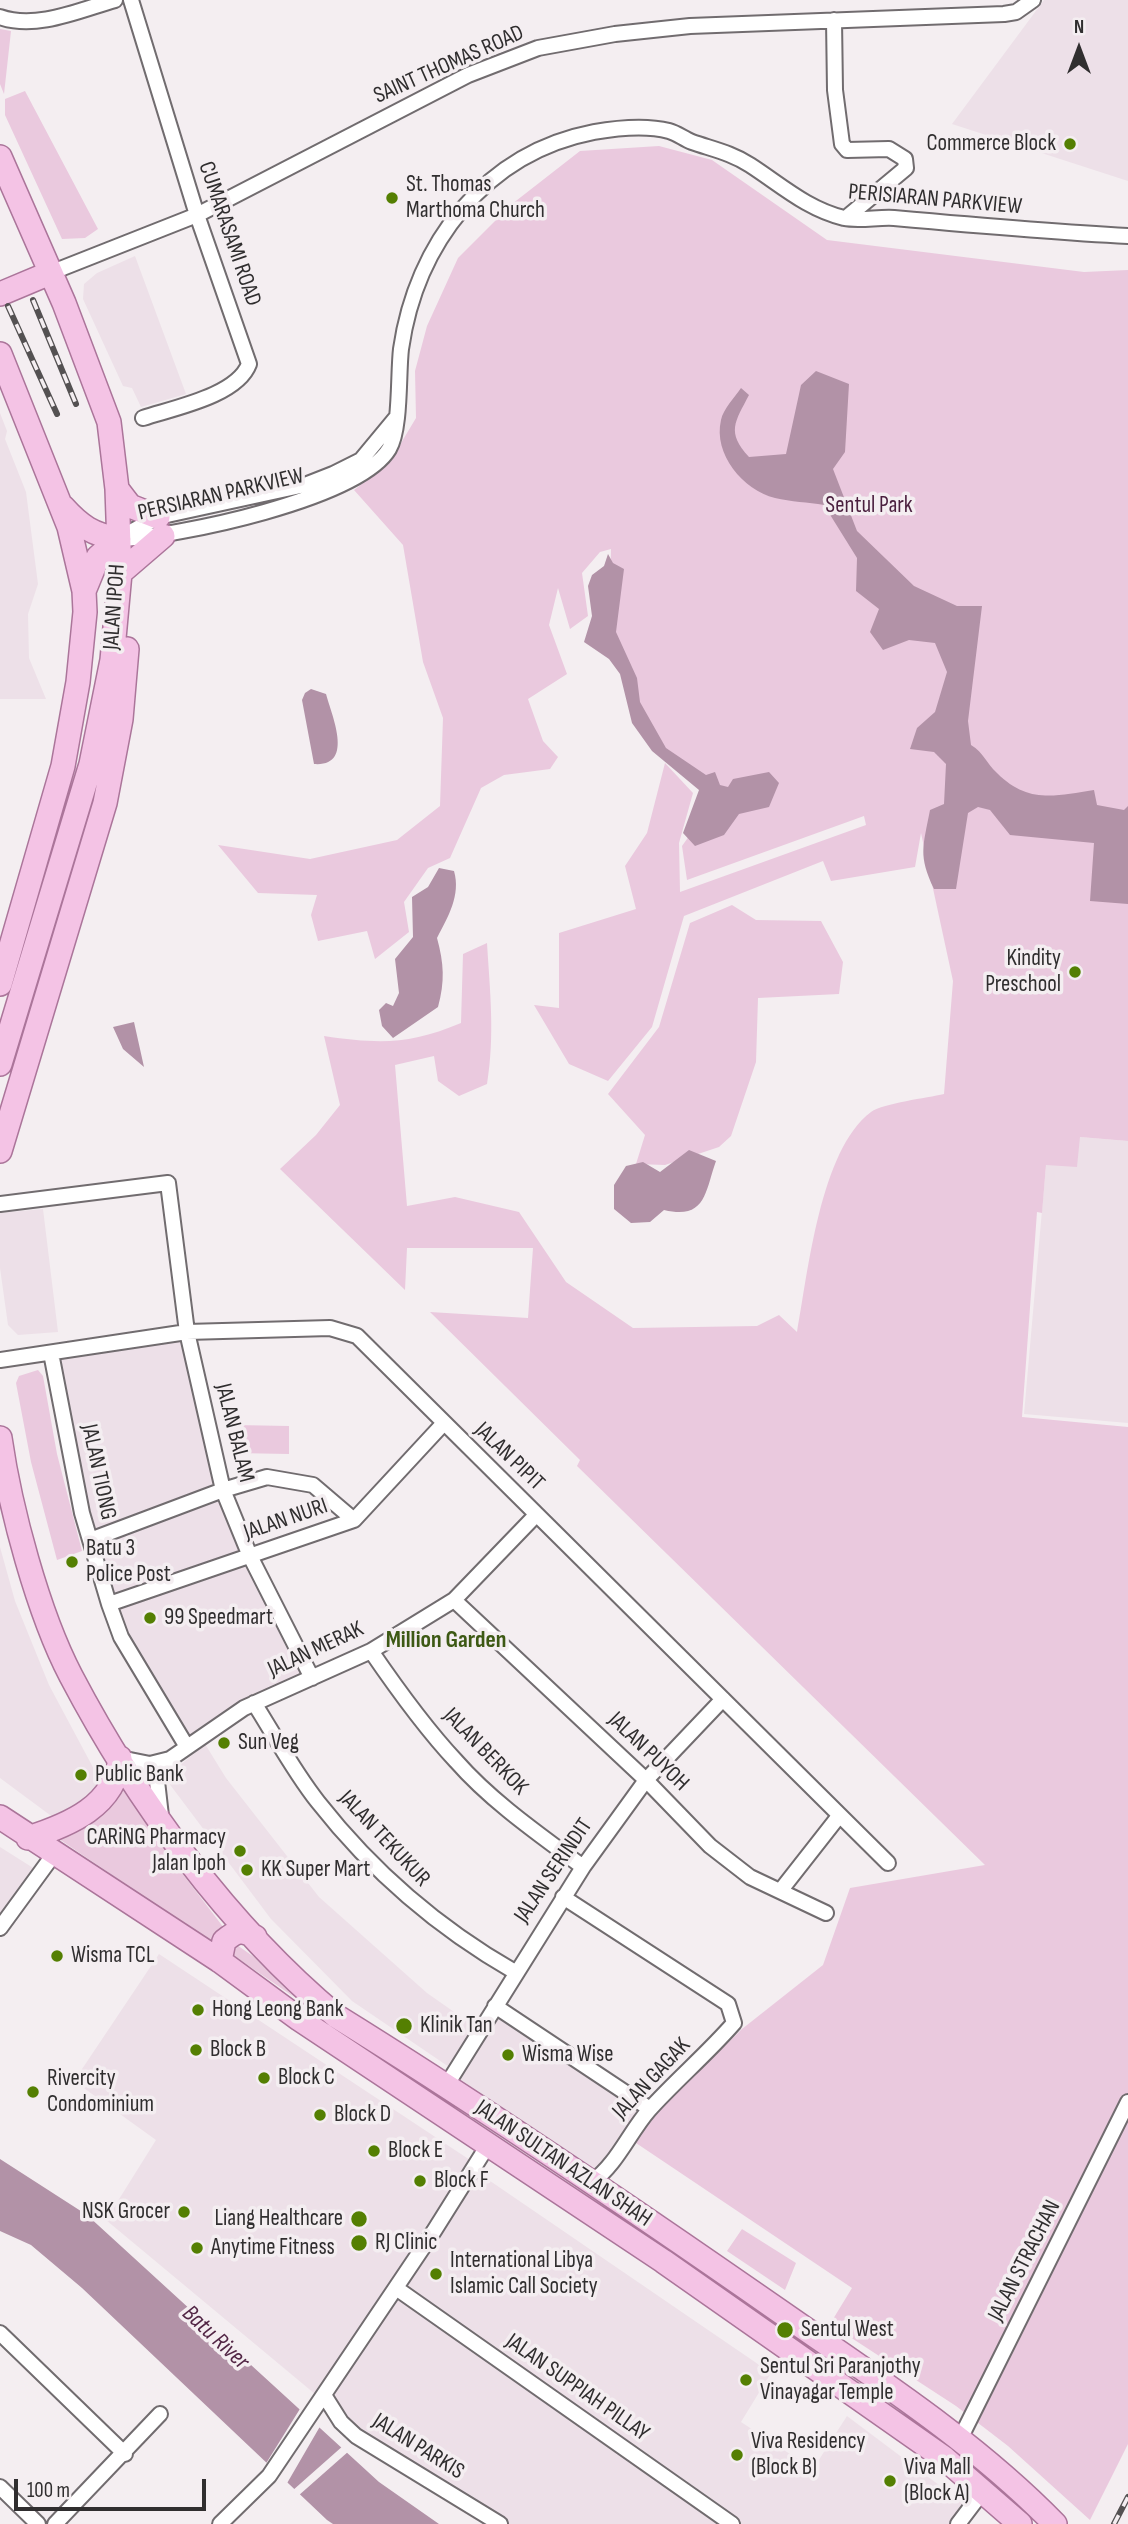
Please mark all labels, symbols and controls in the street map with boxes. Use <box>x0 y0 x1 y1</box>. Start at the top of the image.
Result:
north arrow <box>1044 14 1114 84</box>
text: N <box>1074 16 1084 39</box>
street label: SAINT THOMAS ROAD <box>370 20 528 110</box>
place label: Commerce Block <box>926 130 1056 158</box>
marker: Commerce Block <box>1062 136 1078 152</box>
street label: CUMARASAMI ROAD <box>191 158 267 310</box>
place label: St. Thomas Marthoma Church <box>406 171 545 225</box>
street label: PERISIARAN PARKVIEW <box>847 179 1023 221</box>
marker: St. Thomas Marthoma Church <box>384 190 400 206</box>
street label: PERSIARAN PARKVIEW <box>135 462 307 528</box>
park label: Sentul Park <box>825 492 913 520</box>
street label: JALAN IPOH <box>98 563 132 651</box>
place label: Kindity Preschool <box>985 945 1061 999</box>
marker: Kindity Preschool <box>1067 964 1083 980</box>
street label: JALAN BALAM <box>208 1381 260 1485</box>
street label: JALAN PIPIT <box>468 1417 550 1497</box>
street label: JALAN TIONG <box>74 1422 122 1522</box>
street label: JALAN NURI <box>240 1493 332 1547</box>
place label: Batu 3 Police Post <box>86 1535 171 1589</box>
marker: Batu 3 Police Post <box>64 1554 80 1570</box>
place label: 99 Speedmart <box>164 1604 273 1632</box>
marker: 99 Speedmart <box>142 1610 158 1626</box>
street label: JALAN MERAK <box>264 1616 368 1684</box>
district label: Million Garden <box>386 1627 506 1655</box>
street label: JALAN BERKOK <box>437 1703 533 1801</box>
street label: JALAN PUYOH <box>602 1707 694 1797</box>
place label: Sun Veg <box>238 1729 299 1757</box>
marker: Sun Veg <box>216 1735 232 1751</box>
place label: Public Bank <box>95 1761 184 1789</box>
marker: Public Bank <box>73 1767 89 1783</box>
street label: JALAN TEKUKUR <box>332 1785 436 1893</box>
street label: JALAN SERINDIT <box>509 1813 599 1929</box>
place label: CARiNG Pharmacy Jalan Ipoh <box>87 1824 226 1878</box>
marker: CARiNG Pharmacy Jalan Ipoh <box>232 1843 248 1859</box>
place label: KK Super Mart <box>261 1856 370 1884</box>
marker: KK Super Mart <box>239 1862 255 1878</box>
place label: Wisma TCL <box>71 1942 154 1970</box>
marker: Wisma TCL <box>49 1948 65 1964</box>
place label: Hong Leong Bank <box>212 1996 343 2024</box>
marker: Hong Leong Bank <box>190 2002 206 2018</box>
place label: Klinik Tan <box>420 2012 493 2040</box>
marker: Klinik Tan <box>394 2016 414 2036</box>
street label: JALAN GAGAK <box>607 2032 697 2126</box>
place label: Block B <box>210 2036 266 2064</box>
place label: Wisma Wise <box>522 2041 614 2069</box>
marker: Block B <box>188 2042 204 2058</box>
marker: Wisma Wise <box>500 2047 516 2063</box>
place label: Block C <box>278 2064 335 2092</box>
place label: Rivercity Condominium <box>47 2065 154 2119</box>
marker: Block C <box>256 2070 272 2086</box>
marker: Rivercity Condominium <box>25 2084 41 2100</box>
street label: JALAN SULTAN AZLAN SHAH <box>469 2095 657 2233</box>
place label: Block D <box>334 2101 391 2129</box>
marker: Block D <box>312 2107 328 2123</box>
place label: Block E <box>388 2137 443 2165</box>
marker: Block E <box>366 2143 382 2159</box>
place label: Block F <box>434 2167 489 2195</box>
marker: Block F <box>412 2173 428 2189</box>
street label: JALAN STRACHAN <box>983 2196 1067 2326</box>
place label: NSK Grocer <box>82 2198 170 2226</box>
marker: NSK Grocer <box>176 2204 192 2220</box>
place label: Liang Healthcare <box>215 2205 343 2233</box>
marker: Liang Healthcare <box>349 2209 369 2229</box>
place label: RJ Clinic <box>375 2229 438 2257</box>
marker: RJ Clinic <box>349 2233 369 2253</box>
place label: Anytime Fitness <box>211 2234 335 2262</box>
marker: Anytime Fitness <box>189 2240 205 2256</box>
place label: International Libya Islamic Call Society <box>450 2247 598 2301</box>
marker: International Libya Islamic Call Society <box>428 2266 444 2282</box>
water label: Batu River <box>176 2300 254 2376</box>
place label: Sentul West <box>801 2316 894 2344</box>
marker: Sentul West <box>775 2320 795 2340</box>
street label: JALAN SUPPIAH PILLAY <box>500 2328 654 2448</box>
place label: Sentul Sri Paranjothy Vinayagar Temple <box>760 2353 921 2407</box>
marker: Sentul Sri Paranjothy Vinayagar Temple <box>738 2372 754 2388</box>
street label: JALAN PARKIS <box>367 2408 469 2486</box>
place label: Viva Residency (Block B) <box>751 2428 865 2482</box>
marker: Viva Residency (Block B) <box>729 2447 745 2463</box>
place label: Viva Mall (Block A) <box>904 2454 971 2508</box>
scale bar <box>18 2464 210 2508</box>
marker: Viva Mall (Block A) <box>882 2473 898 2489</box>
text: 100 m <box>27 2478 70 2503</box>

